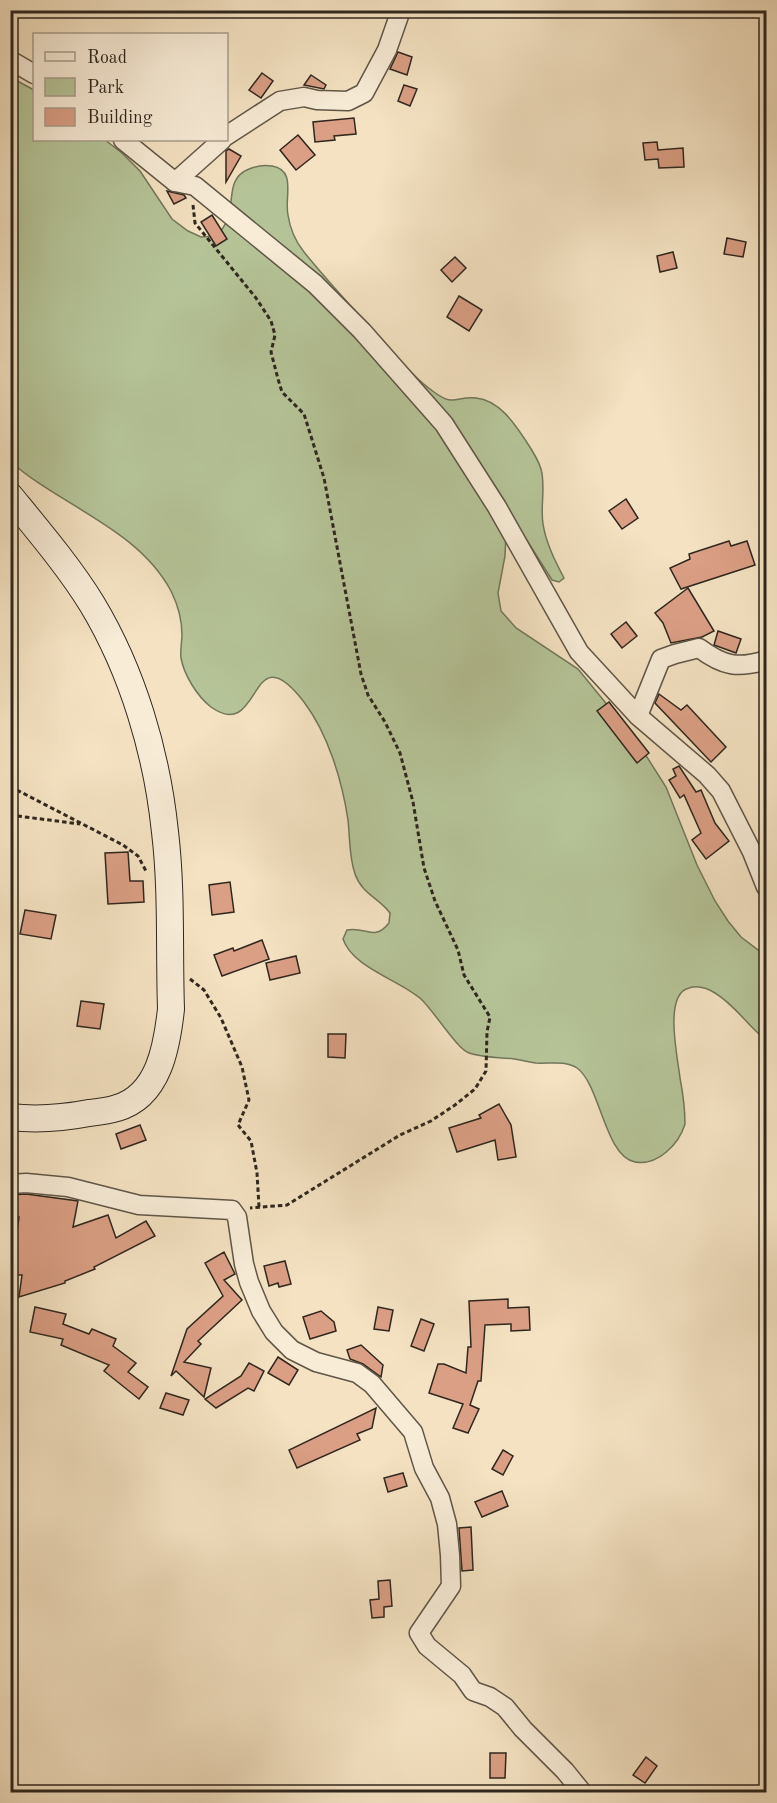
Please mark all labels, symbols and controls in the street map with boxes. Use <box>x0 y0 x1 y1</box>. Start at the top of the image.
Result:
legend <box>33 33 228 141</box>
text: Road <box>87 49 127 67</box>
text: Park <box>87 79 124 97</box>
text: Building <box>87 109 153 127</box>

